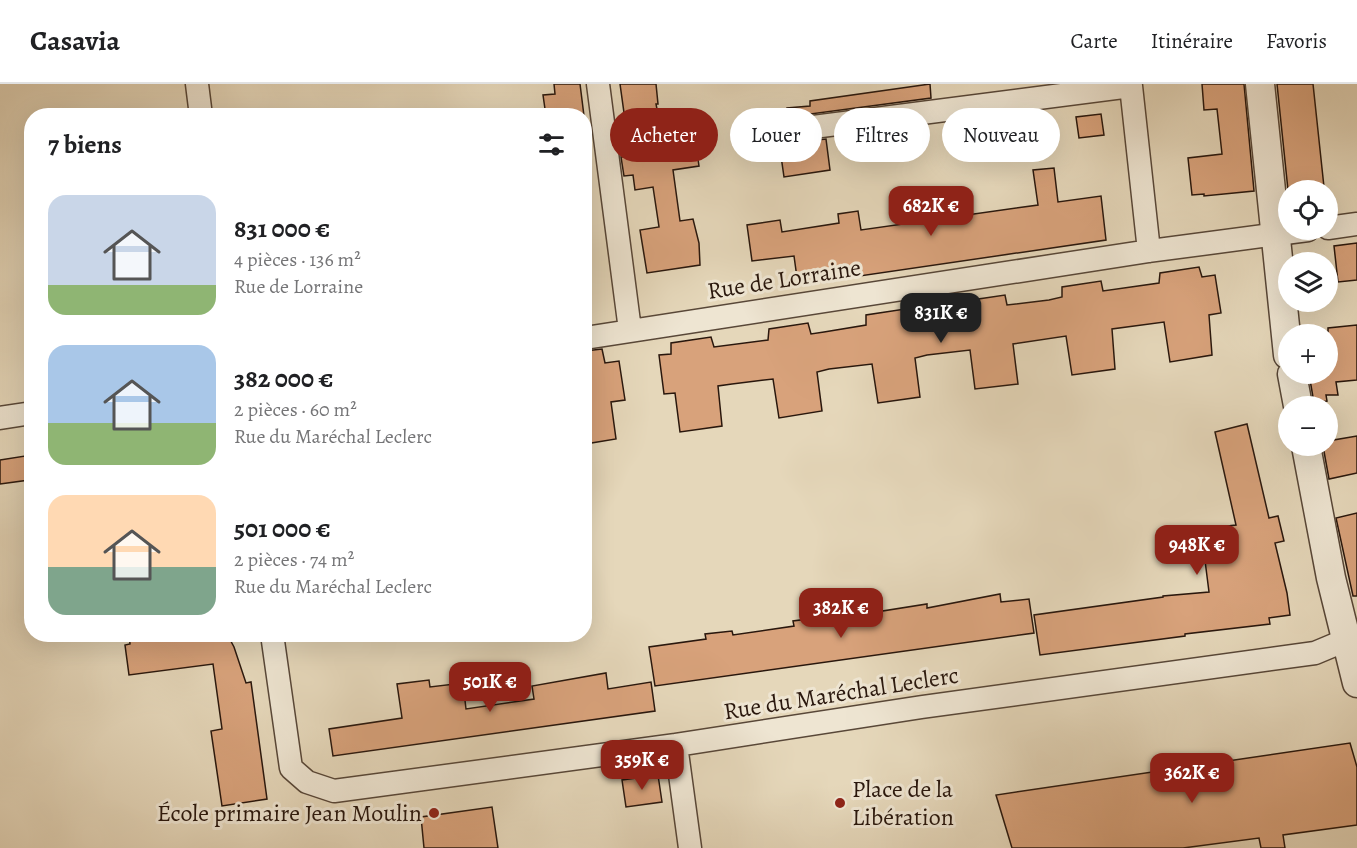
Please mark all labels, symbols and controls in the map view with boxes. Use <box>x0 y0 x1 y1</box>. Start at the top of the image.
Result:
text: Casavia <box>30 22 120 60</box>
text: Carte <box>1070 27 1118 55</box>
text: Itinéraire <box>1151 27 1233 55</box>
text: Favoris <box>1266 27 1327 55</box>
chip: Acheter <box>610 108 718 162</box>
chip: Louer <box>730 108 822 162</box>
chip: Filtres <box>834 108 930 162</box>
chip: Nouveau <box>942 108 1060 162</box>
text: 7 biens <box>48 127 122 162</box>
icon: filters <box>535 128 568 161</box>
map controls <box>1278 180 1338 456</box>
button: locate <box>1278 180 1338 240</box>
pin: 682K € <box>882 186 980 237</box>
text: 682K € <box>903 192 959 219</box>
text: 831 000 € <box>234 211 330 246</box>
icon: home <box>96 219 168 291</box>
text: 4 pièces · 136 m² <box>234 246 361 273</box>
street label: Rue de Lorraine <box>705 251 863 307</box>
button: layers <box>1278 252 1338 312</box>
text: Rue de Lorraine <box>234 273 363 300</box>
pin: 831K € <box>892 293 990 344</box>
text: 831K € <box>914 299 968 326</box>
button: + <box>1278 324 1338 384</box>
text: 382 000 € <box>234 361 333 396</box>
icon: home <box>96 369 168 441</box>
text: 2 pièces · 60 m² <box>234 396 357 423</box>
button: − <box>1278 396 1338 456</box>
text: Rue du Maréchal Leclerc <box>234 423 432 450</box>
text: 501 000 € <box>234 511 331 546</box>
icon: home <box>96 519 168 591</box>
pin: 948K € <box>1148 525 1246 576</box>
text: 948K € <box>1169 531 1225 558</box>
text: 2 pièces · 74 m² <box>234 546 354 573</box>
text: Rue du Maréchal Leclerc <box>234 573 432 600</box>
pin: 382K € <box>792 588 890 639</box>
text: 382K € <box>813 594 869 621</box>
street label: Rue du Maréchal Leclerc <box>721 659 961 727</box>
pin: 501K € <box>441 662 539 713</box>
text: 501K € <box>463 668 517 695</box>
pin: 359K € <box>593 740 691 791</box>
text: 359K € <box>615 746 669 773</box>
pin: 362K € <box>1143 753 1241 804</box>
text: 362K € <box>1164 759 1220 786</box>
place label: Place de la Libération <box>852 773 954 833</box>
marker: Place de la Libération <box>833 796 847 810</box>
place label: École primaire Jean Moulin <box>157 797 422 829</box>
marker: École primaire Jean Moulin <box>427 806 441 820</box>

